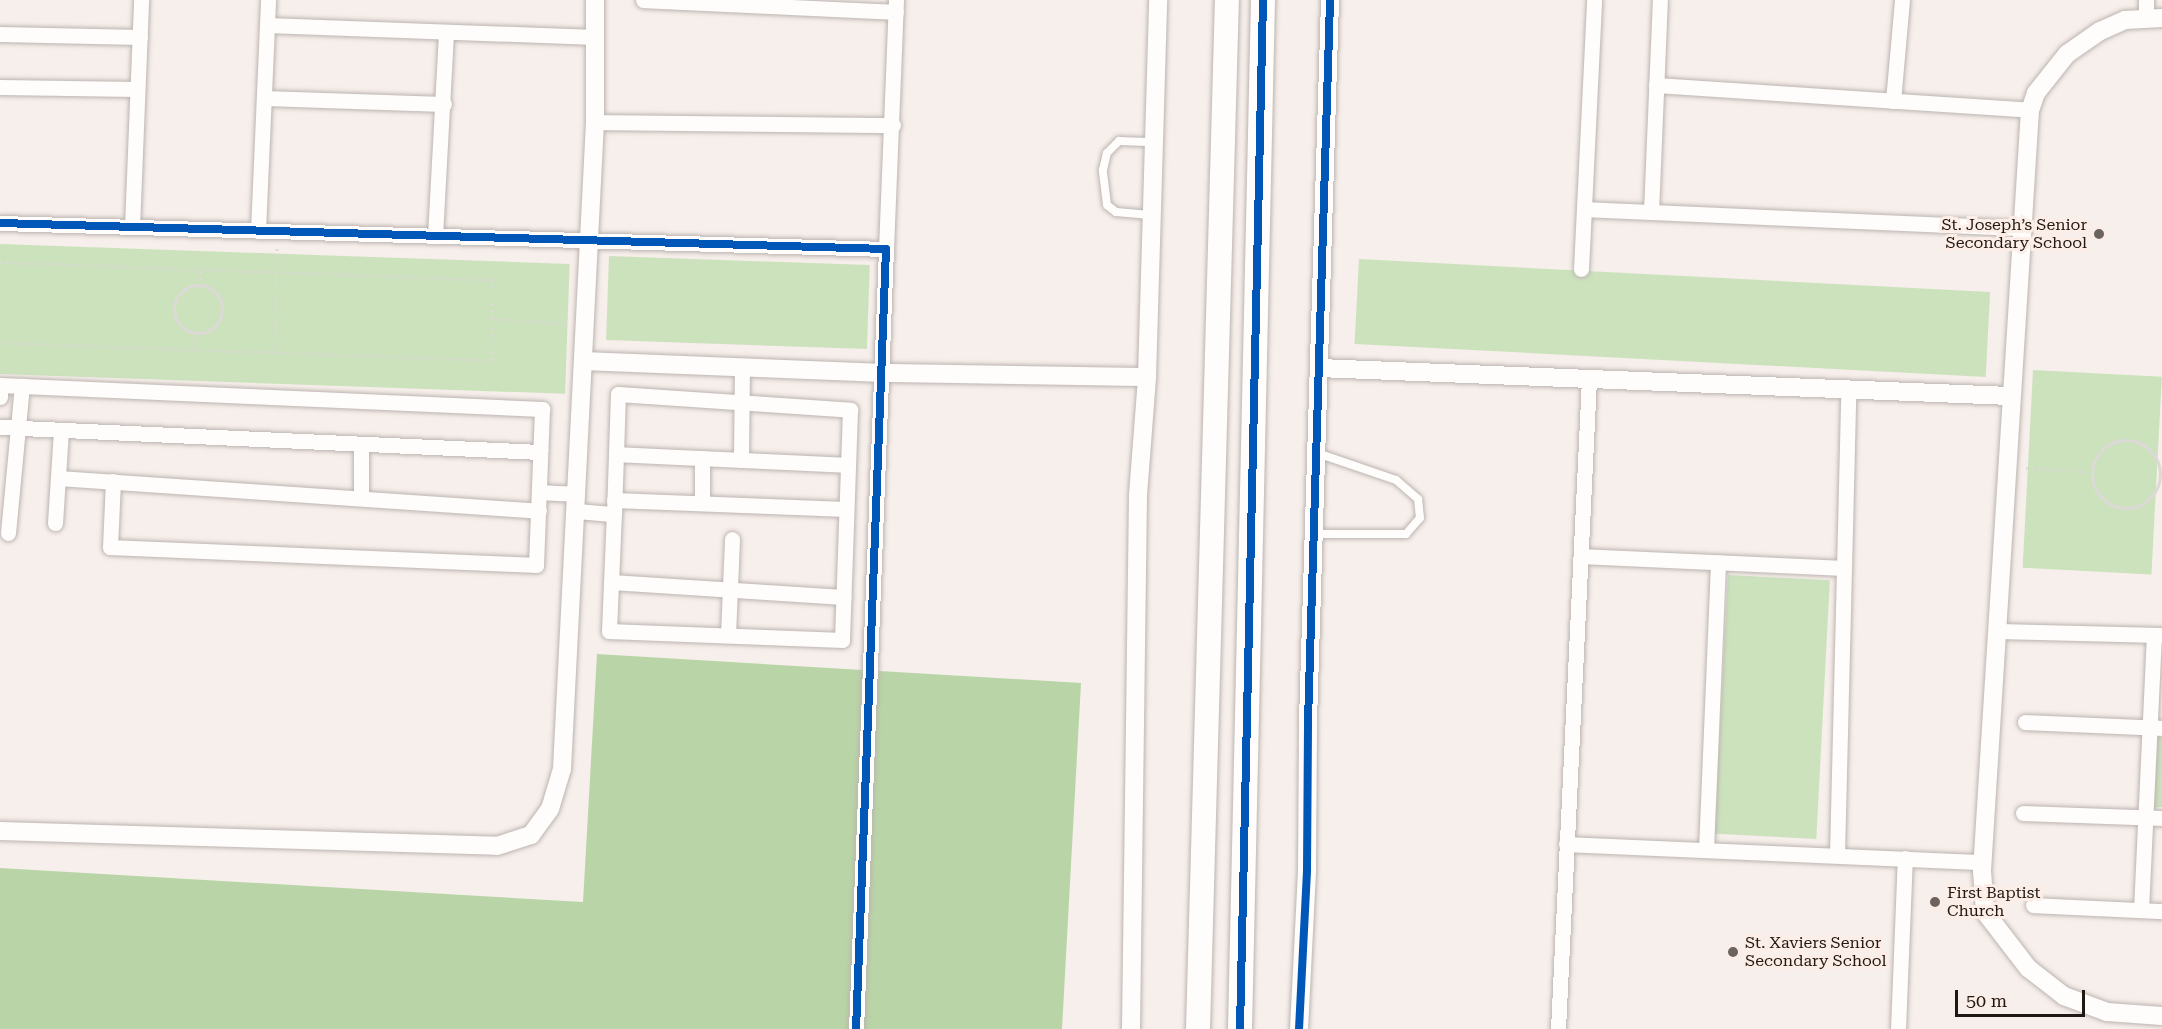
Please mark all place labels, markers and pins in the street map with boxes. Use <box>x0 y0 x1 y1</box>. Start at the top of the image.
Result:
place label: St. Joseph’s Senior Secondary School <box>1942 215 2087 253</box>
marker: St. Joseph’s Senior Secondary School <box>2092 227 2106 241</box>
place label: First Baptist Church <box>1947 883 2040 921</box>
marker: First Baptist Church <box>1928 895 1942 909</box>
place label: St. Xaviers Senior Secondary School <box>1745 933 1887 971</box>
marker: St. Xaviers Senior Secondary School <box>1726 945 1740 959</box>

